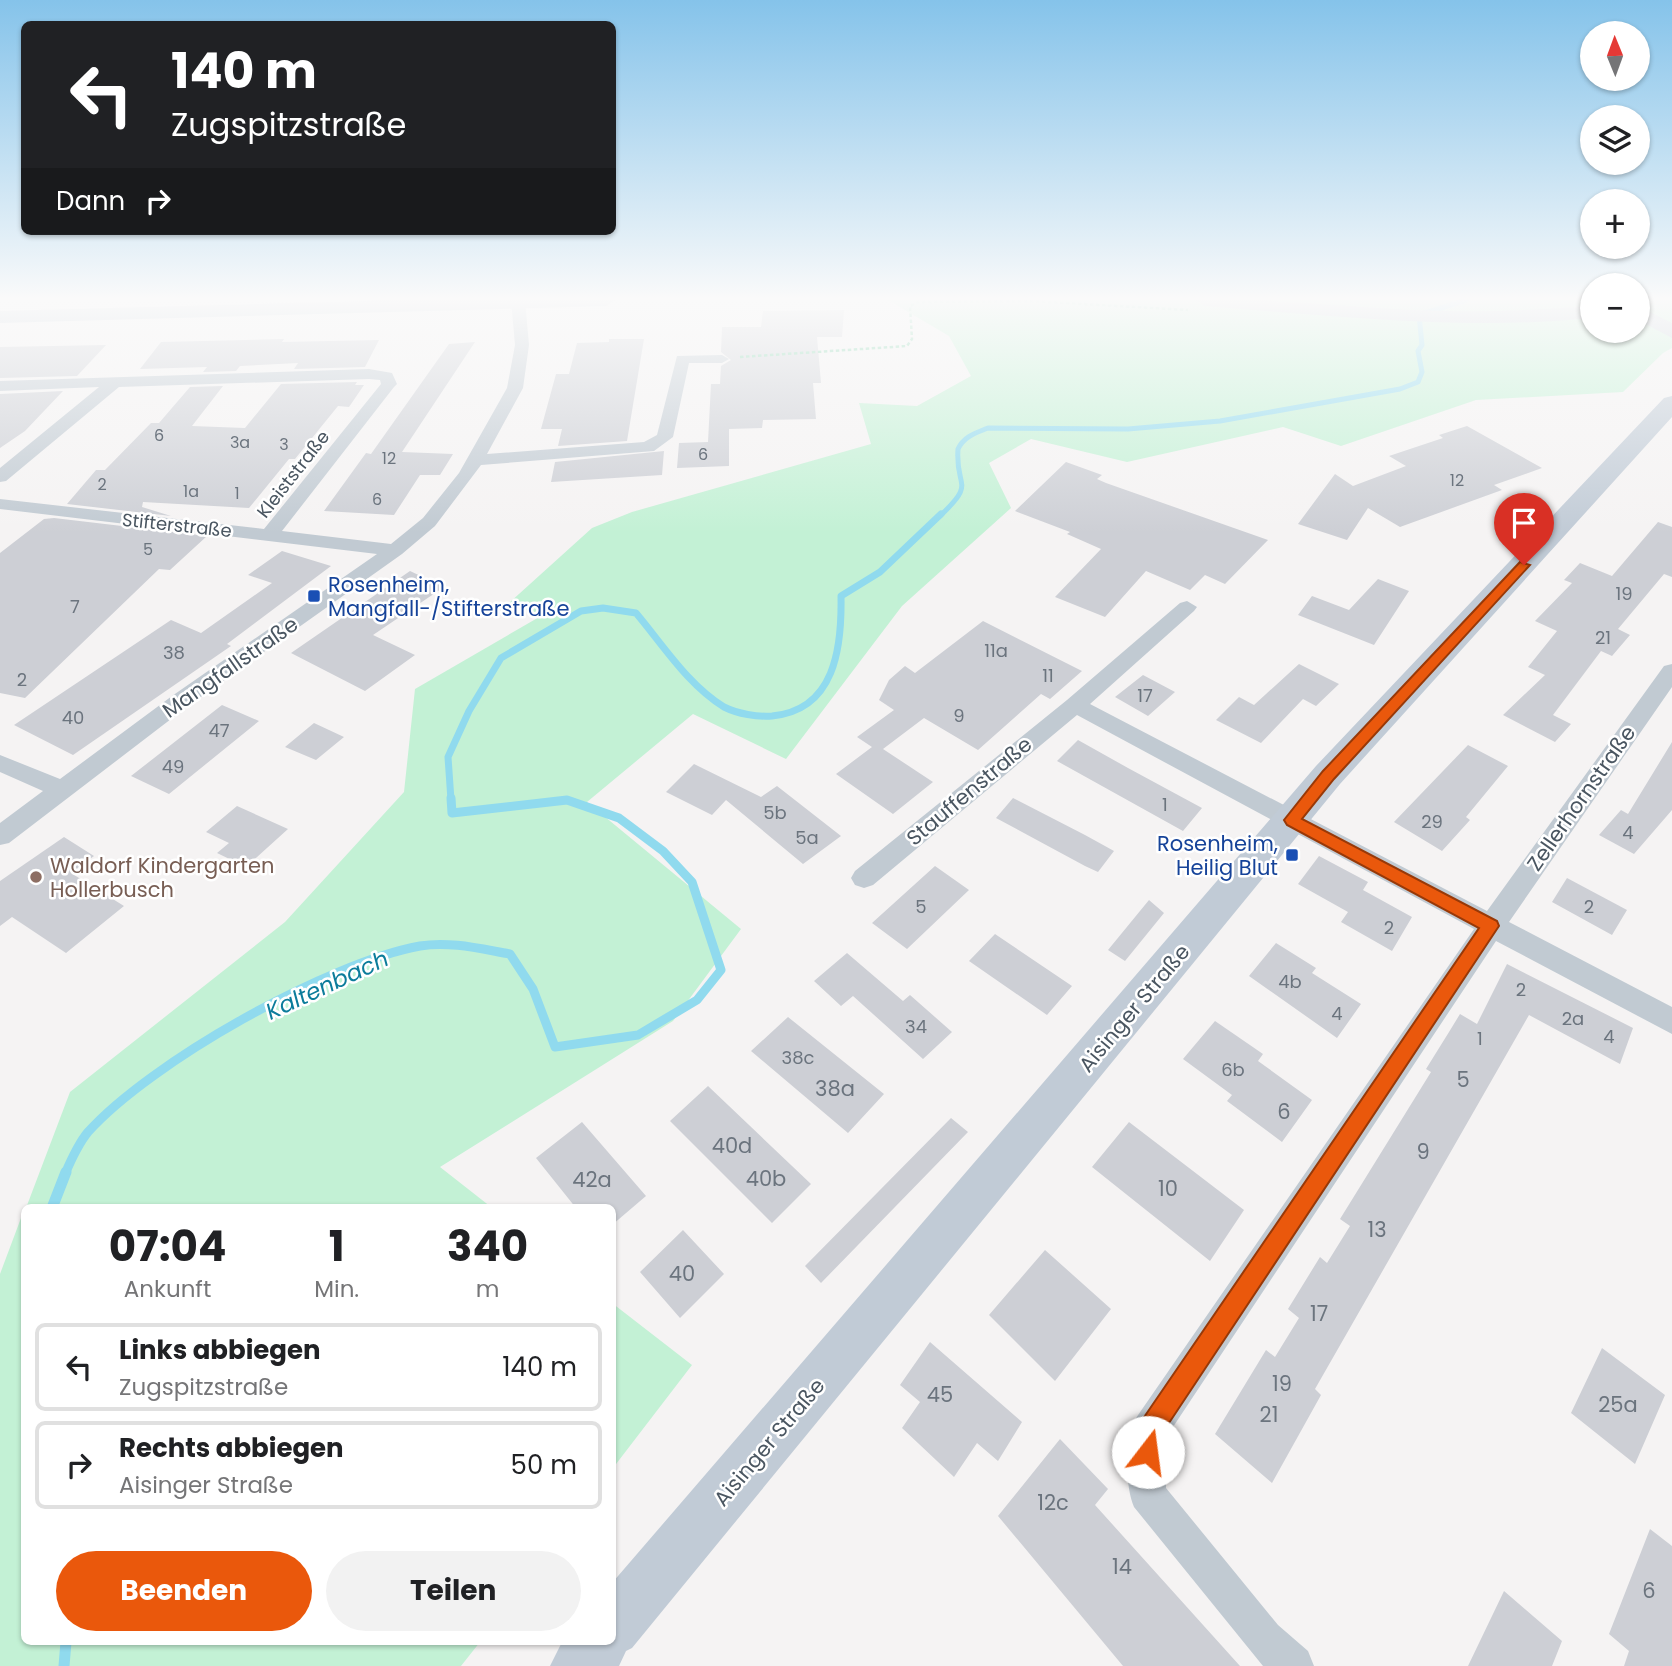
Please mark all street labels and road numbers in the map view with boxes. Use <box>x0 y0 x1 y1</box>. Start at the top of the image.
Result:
street label: Kleiststraße <box>251 425 335 523</box>
street label: Stifterstraße <box>121 507 233 543</box>
street label: Mangfallstraße <box>156 609 304 725</box>
street label: Zellerhornstraße <box>1520 719 1642 877</box>
street label: Stauffenstraße <box>900 730 1038 852</box>
street label: Aisinger Straße <box>1072 938 1196 1078</box>
street label: Aisinger Straße <box>707 1372 831 1512</box>

